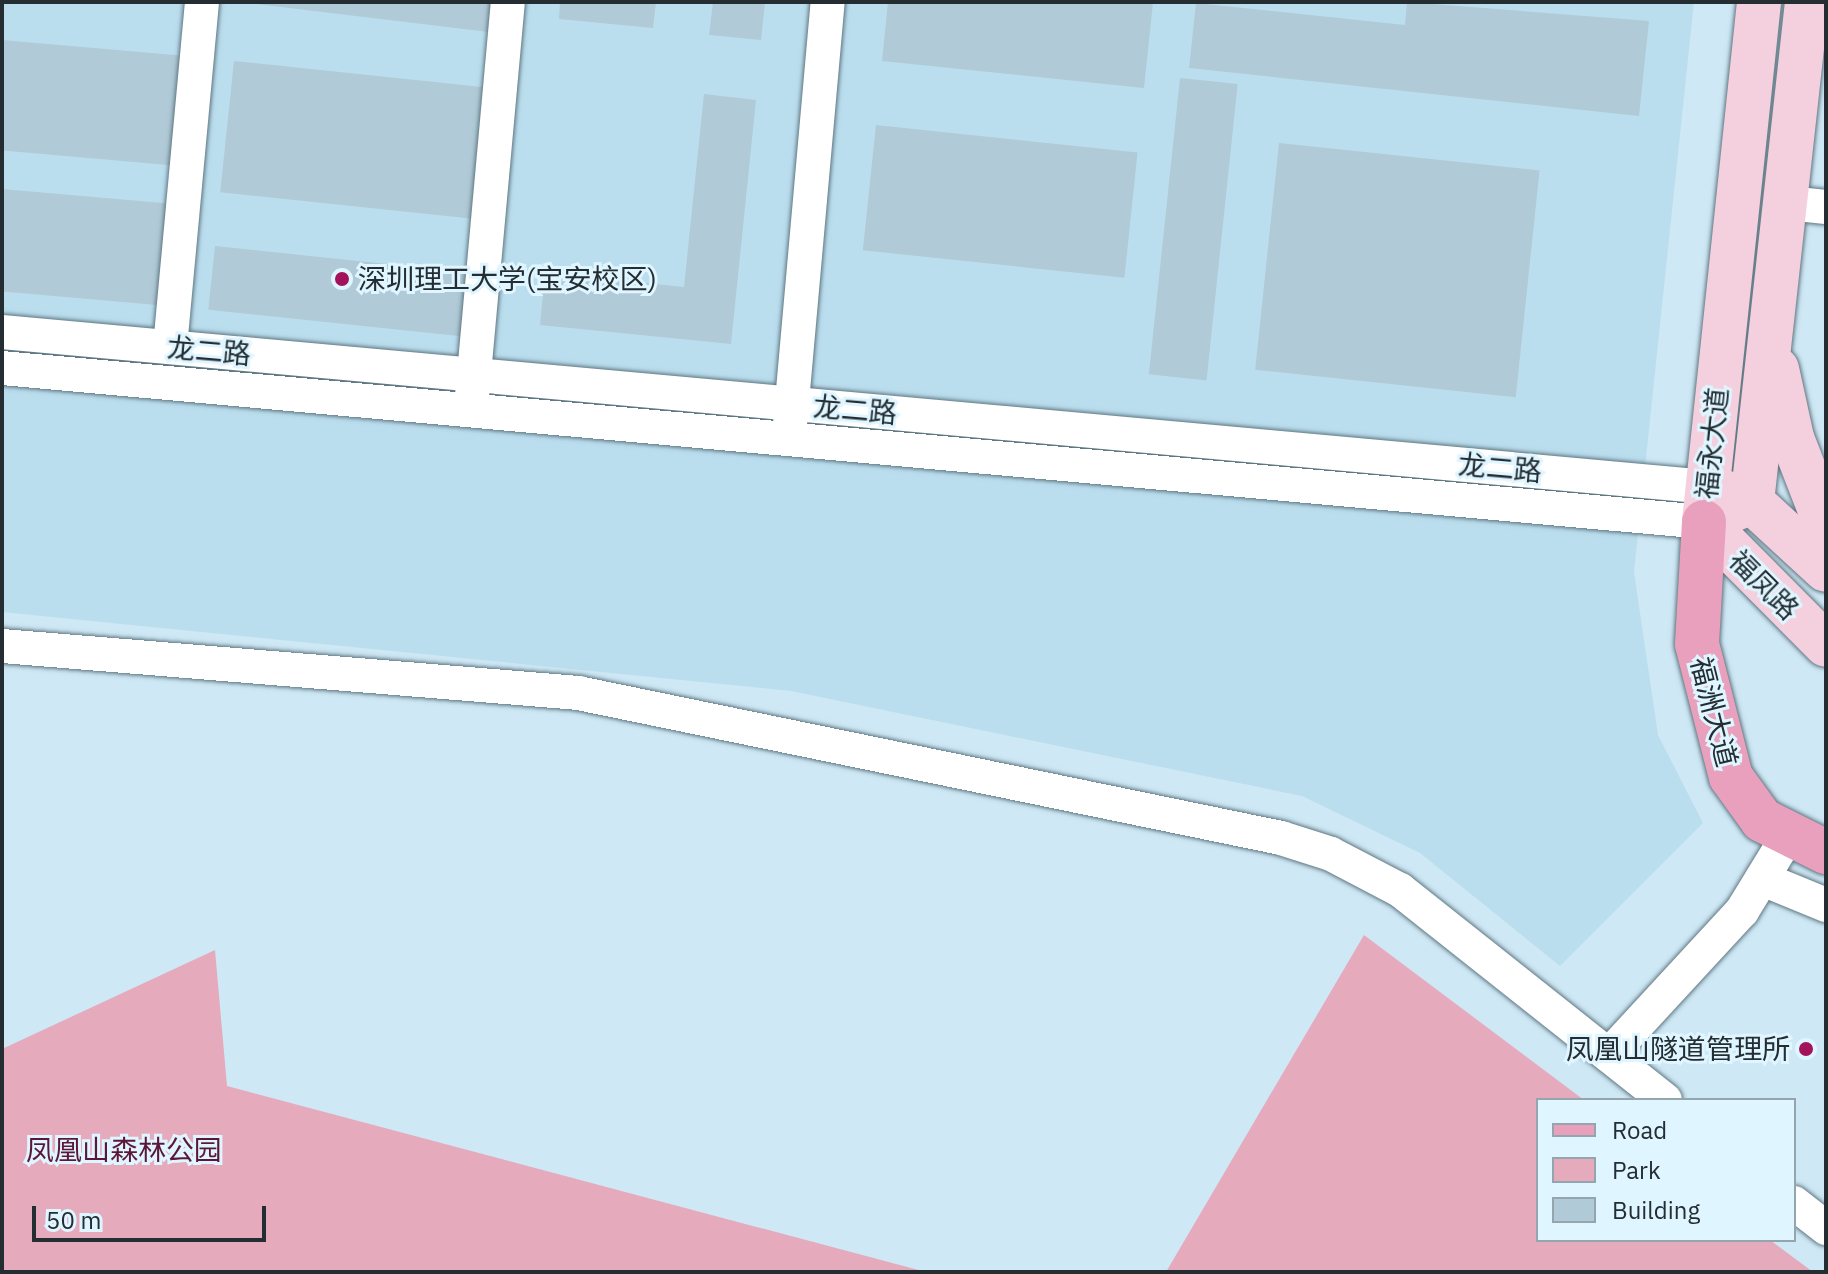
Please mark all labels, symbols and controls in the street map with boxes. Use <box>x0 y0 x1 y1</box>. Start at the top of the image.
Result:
place label: 深圳理工大学(宝安校区) <box>358 262 657 296</box>
marker: 深圳理工大学(宝安校区) <box>333 270 351 288</box>
street label: 龙二路 <box>166 331 252 371</box>
street label: 福永大道 <box>1689 386 1735 500</box>
street label: 龙二路 <box>812 390 898 430</box>
street label: 龙二路 <box>1457 448 1543 488</box>
street label: 福凤路 <box>1722 543 1806 627</box>
street label: 福洲大道 <box>1684 654 1744 770</box>
place label: 凤凰山隧道管理所 <box>1566 1032 1790 1066</box>
marker: 凤凰山隧道管理所 <box>1797 1040 1815 1058</box>
legend <box>1536 1098 1796 1242</box>
text: Road <box>1612 1114 1667 1146</box>
park label: 凤凰山森林公园 <box>26 1133 222 1167</box>
text: Park <box>1612 1154 1661 1186</box>
scale bar <box>36 1190 270 1240</box>
text: Building <box>1612 1194 1700 1226</box>
text: 50 m <box>46 1204 101 1236</box>

